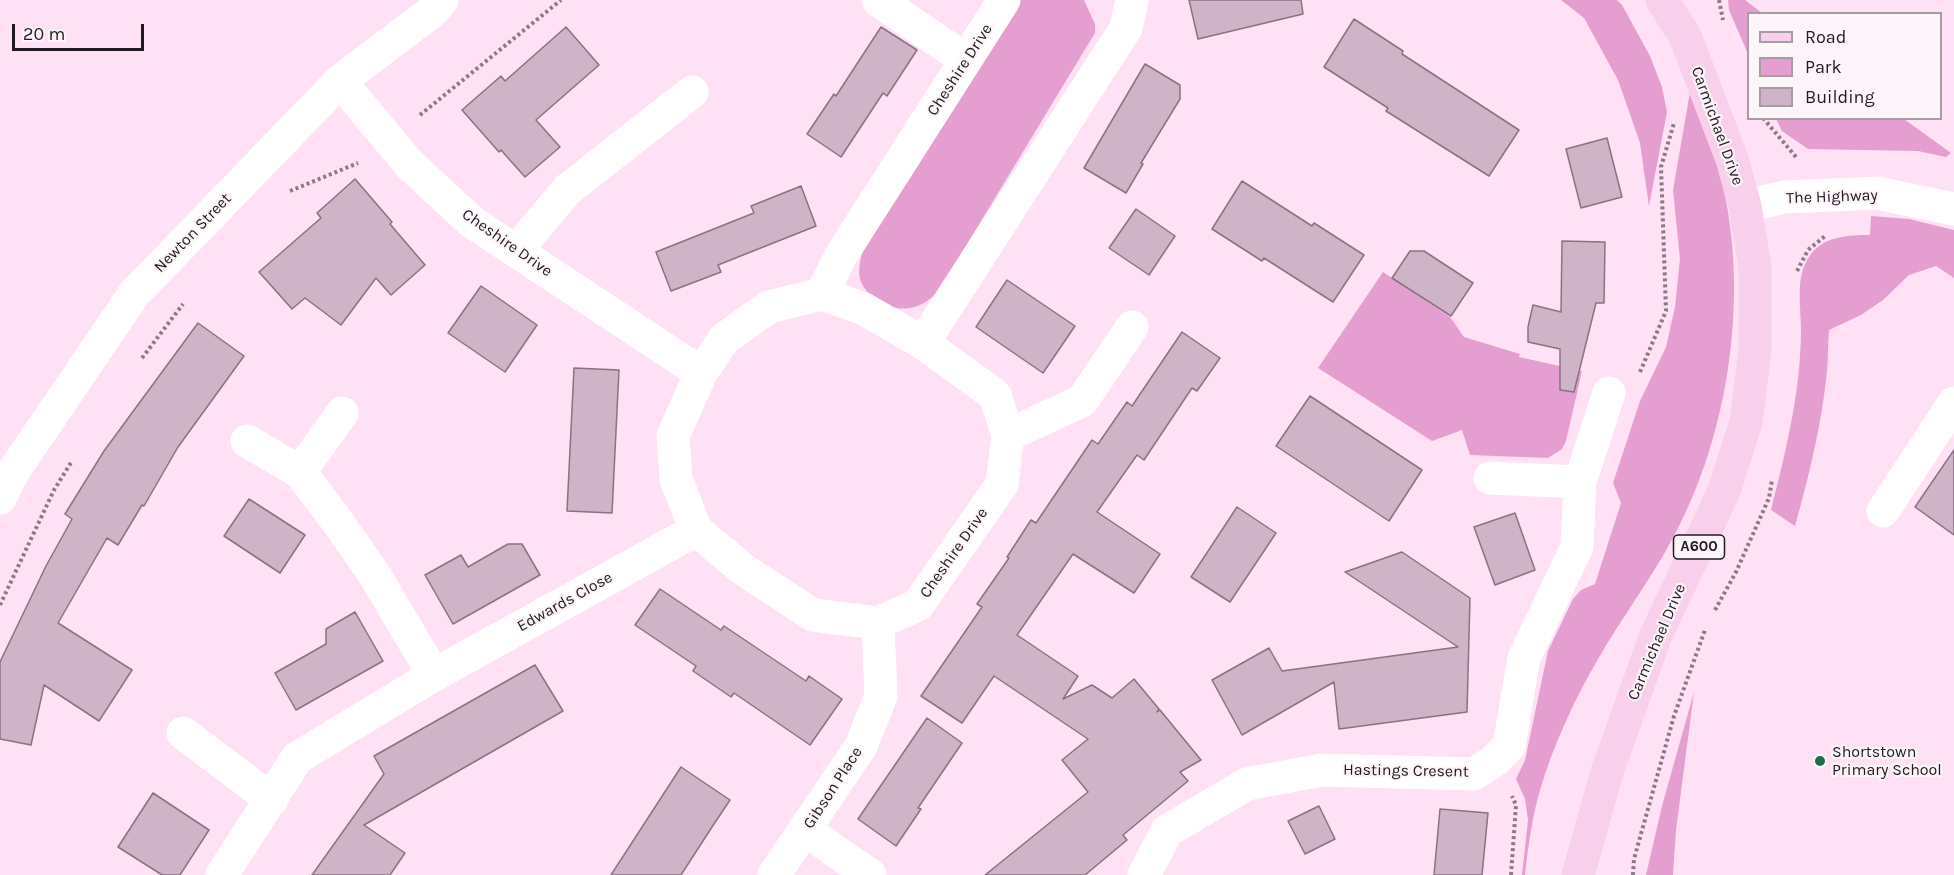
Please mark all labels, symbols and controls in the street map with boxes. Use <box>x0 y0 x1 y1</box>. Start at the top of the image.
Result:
scale bar <box>15 12 147 50</box>
legend <box>1747 12 1942 120</box>
street label: Cheshire Drive <box>923 20 997 120</box>
text: 20 m <box>23 23 65 45</box>
text: Road <box>1805 26 1846 48</box>
text: Park <box>1805 56 1842 78</box>
street label: Carmichael Drive <box>1687 64 1747 188</box>
text: Building <box>1805 86 1875 108</box>
street label: The Highway <box>1786 186 1878 208</box>
street label: Newton Street <box>150 189 236 277</box>
street label: Cheshire Drive <box>458 205 556 281</box>
street label: Cheshire Drive <box>916 504 992 602</box>
road number: A600 <box>1674 535 1724 559</box>
street label: Edwards Close <box>514 568 616 636</box>
street label: Carmichael Drive <box>1624 581 1690 703</box>
place label: Shortstown Primary School <box>1832 742 1942 780</box>
street label: Gibson Place <box>799 743 867 833</box>
marker: Shortstown Primary School <box>1813 754 1827 768</box>
street label: Hastings Cresent <box>1343 760 1469 782</box>

